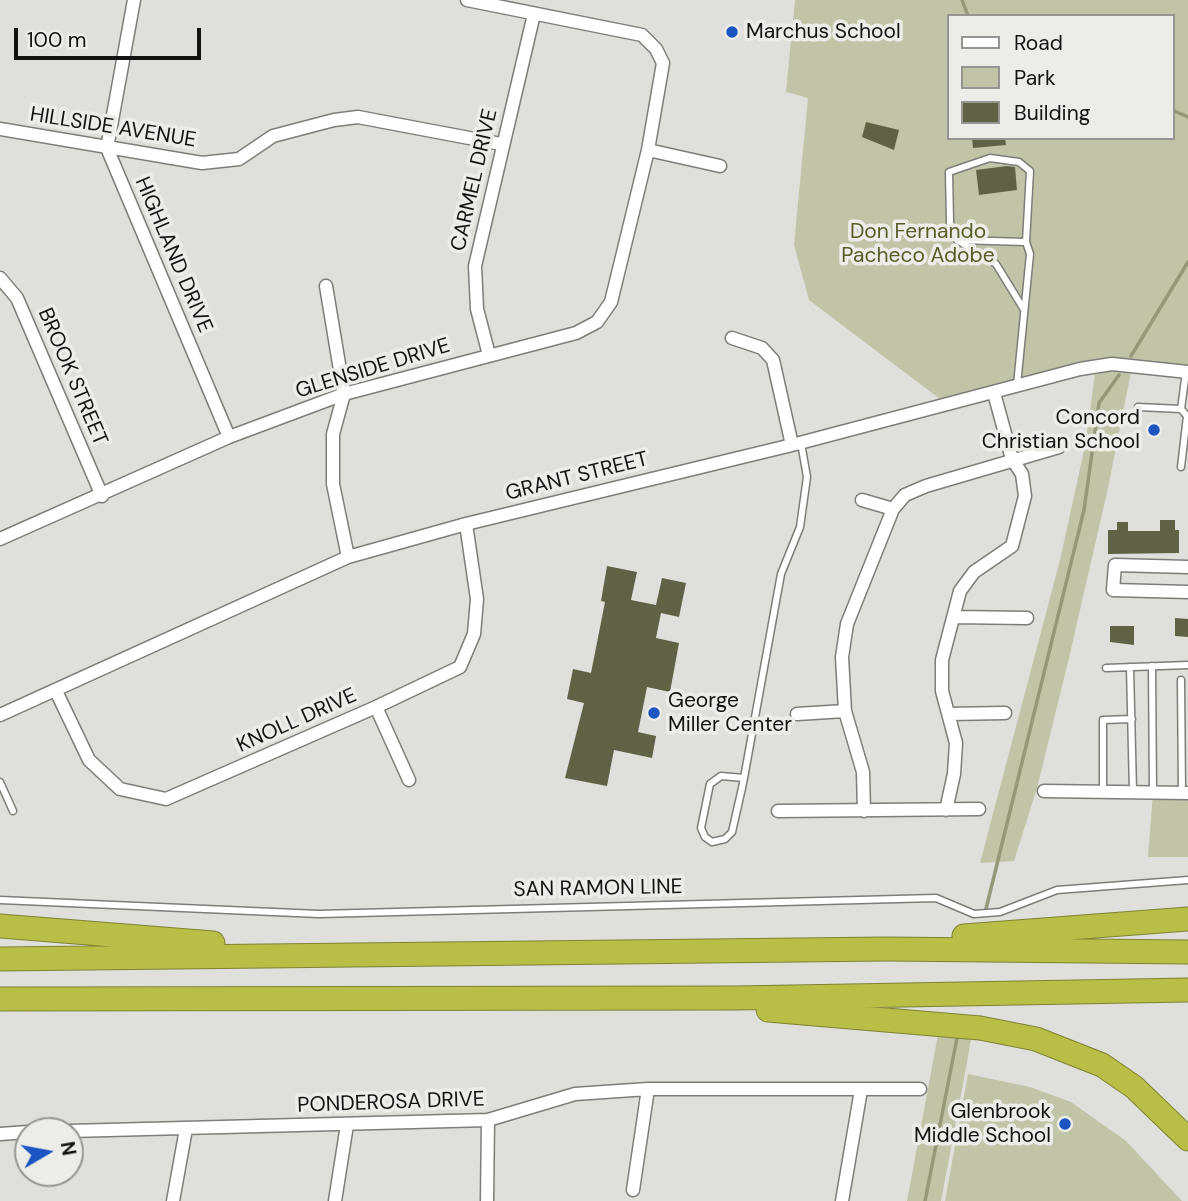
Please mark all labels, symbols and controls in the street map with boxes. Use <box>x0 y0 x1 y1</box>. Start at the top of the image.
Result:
scale bar <box>18 14 205 58</box>
legend <box>946 14 1174 140</box>
place label: Marchus School <box>746 19 901 45</box>
marker: Marchus School <box>724 24 740 40</box>
text: 100 m <box>27 26 87 54</box>
text: Road <box>1014 29 1063 57</box>
text: Park <box>1014 64 1055 92</box>
text: Building <box>1014 99 1090 127</box>
street label: HILLSIDE AVENUE <box>28 102 198 154</box>
street label: CARMEL DRIVE <box>446 107 504 253</box>
street label: HIGHLAND DRIVE <box>129 173 217 337</box>
park label: Don Fernando Pacheco Adobe <box>841 219 995 269</box>
street label: BROOK STREET <box>32 304 112 450</box>
street label: GLENSIDE DRIVE <box>293 334 453 404</box>
place label: Concord Christian School <box>982 405 1140 455</box>
marker: Concord Christian School <box>1146 422 1162 438</box>
street label: GRANT STREET <box>503 447 651 507</box>
street label: KNOLL DRIVE <box>233 683 361 759</box>
place label: George Miller Center <box>668 688 792 738</box>
marker: George Miller Center <box>646 705 662 721</box>
street label: SAN RAMON LINE <box>513 875 683 903</box>
street label: PONDEROSA DRIVE <box>297 1087 485 1119</box>
place label: Glenbrook Middle School <box>914 1099 1051 1149</box>
marker: Glenbrook Middle School <box>1057 1116 1073 1132</box>
north arrow <box>14 1117 84 1187</box>
text: N <box>55 1140 82 1158</box>

